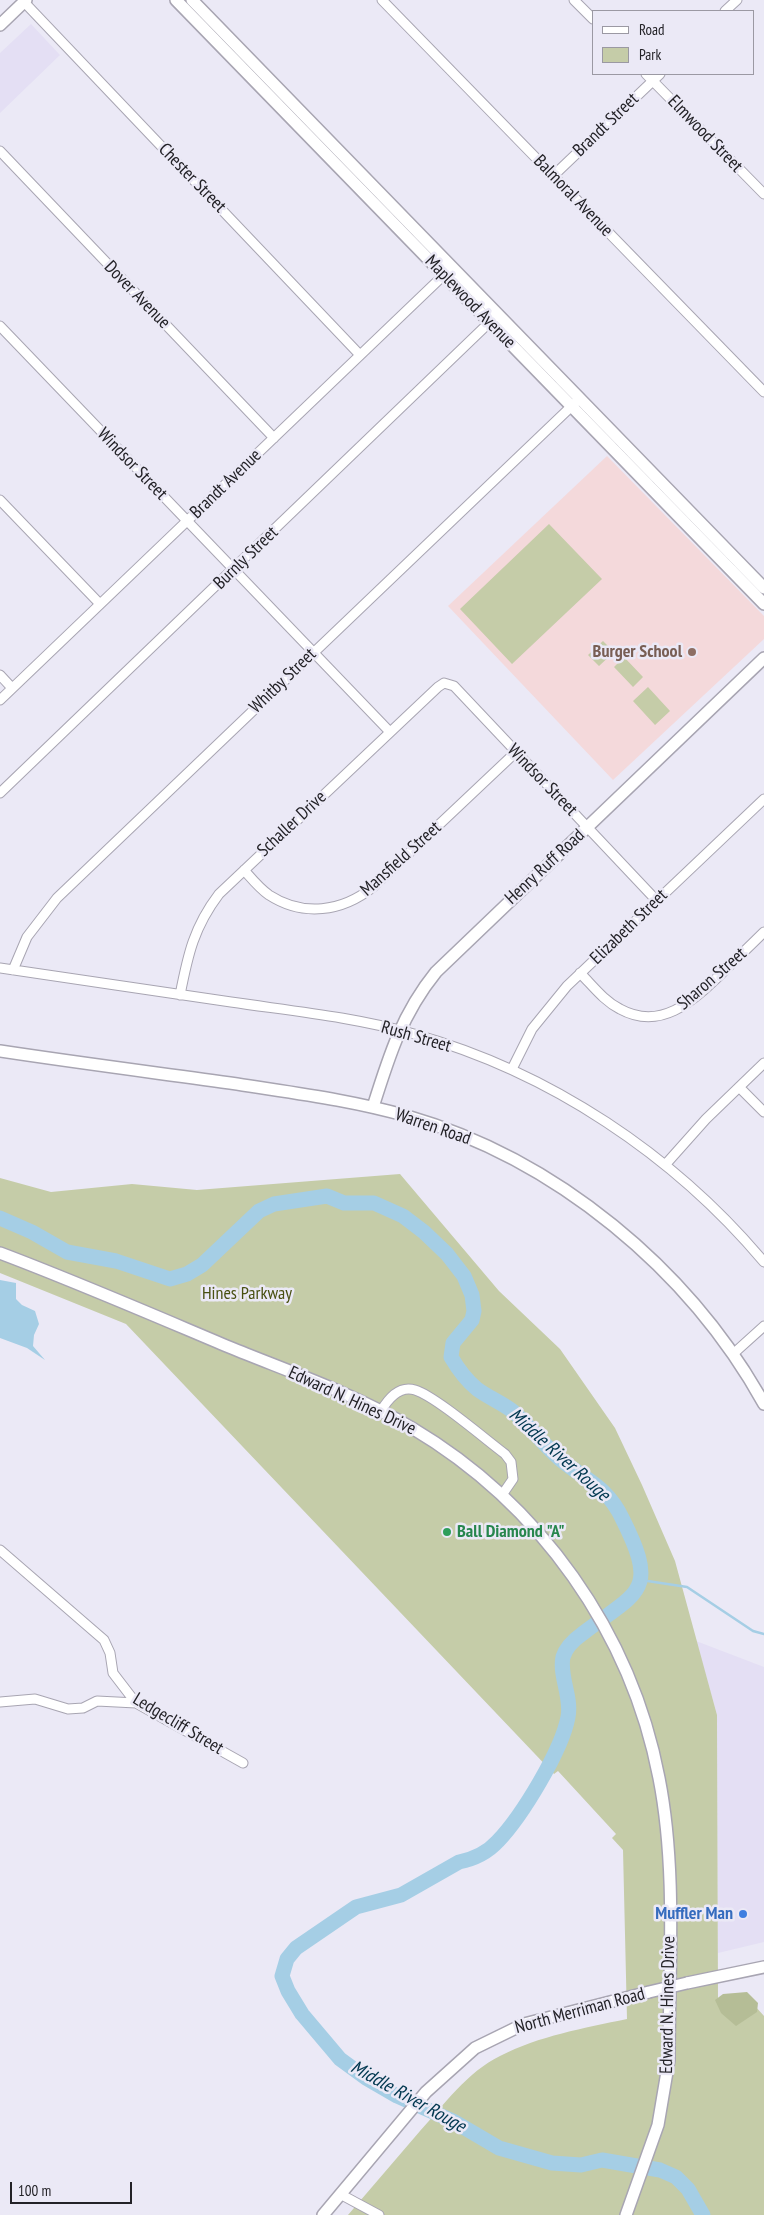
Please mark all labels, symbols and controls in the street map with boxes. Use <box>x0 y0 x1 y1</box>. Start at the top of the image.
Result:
legend <box>592 10 754 75</box>
text: Road <box>639 20 665 39</box>
text: Park <box>639 45 661 64</box>
street label: Brandt Street <box>569 89 643 161</box>
street label: Elmwood Street <box>663 91 747 177</box>
street label: Chester Street <box>154 139 230 217</box>
street label: Balmoral Avenue <box>529 151 617 241</box>
street label: Maplewood Avenue <box>420 251 520 353</box>
street label: Dover Avenue <box>99 257 175 333</box>
street label: Windsor Street <box>92 424 172 504</box>
street label: Brandt Avenue <box>186 445 266 523</box>
street label: Burnly Street <box>209 522 283 594</box>
place label: Burger School <box>593 641 682 663</box>
street label: Whitby Street <box>245 644 321 718</box>
marker: Burger School <box>686 646 698 658</box>
street label: Windsor Street <box>502 740 582 820</box>
street label: Schaller Drive <box>253 787 331 861</box>
street label: Mansfield Street <box>356 817 446 901</box>
street label: Henry Ruff Road <box>501 825 589 909</box>
street label: Elizabeth Street <box>586 885 672 969</box>
street label: Sharon Street <box>673 943 751 1015</box>
street label: Rush Street <box>379 1017 453 1057</box>
street label: Warren Road <box>392 1104 474 1150</box>
park label: Hines Parkway <box>202 1283 292 1305</box>
street label: Edward N. Hines Drive <box>285 1362 419 1440</box>
water label: Middle River Rouge <box>504 1404 614 1506</box>
place label: Ball Diamond "A" <box>457 1521 565 1543</box>
marker: Ball Diamond "A" <box>441 1526 453 1538</box>
street label: Ledgecliff Street <box>129 1689 227 1759</box>
place label: Muffler Man <box>655 1903 733 1925</box>
marker: Muffler Man <box>737 1908 749 1920</box>
street label: Edward N. Hines Drive <box>656 1936 680 2074</box>
street label: North Merriman Road <box>513 1983 647 2039</box>
water label: Middle River Rouge <box>347 2056 469 2138</box>
scale bar <box>12 2172 135 2204</box>
text: 100 m <box>18 2181 51 2200</box>

